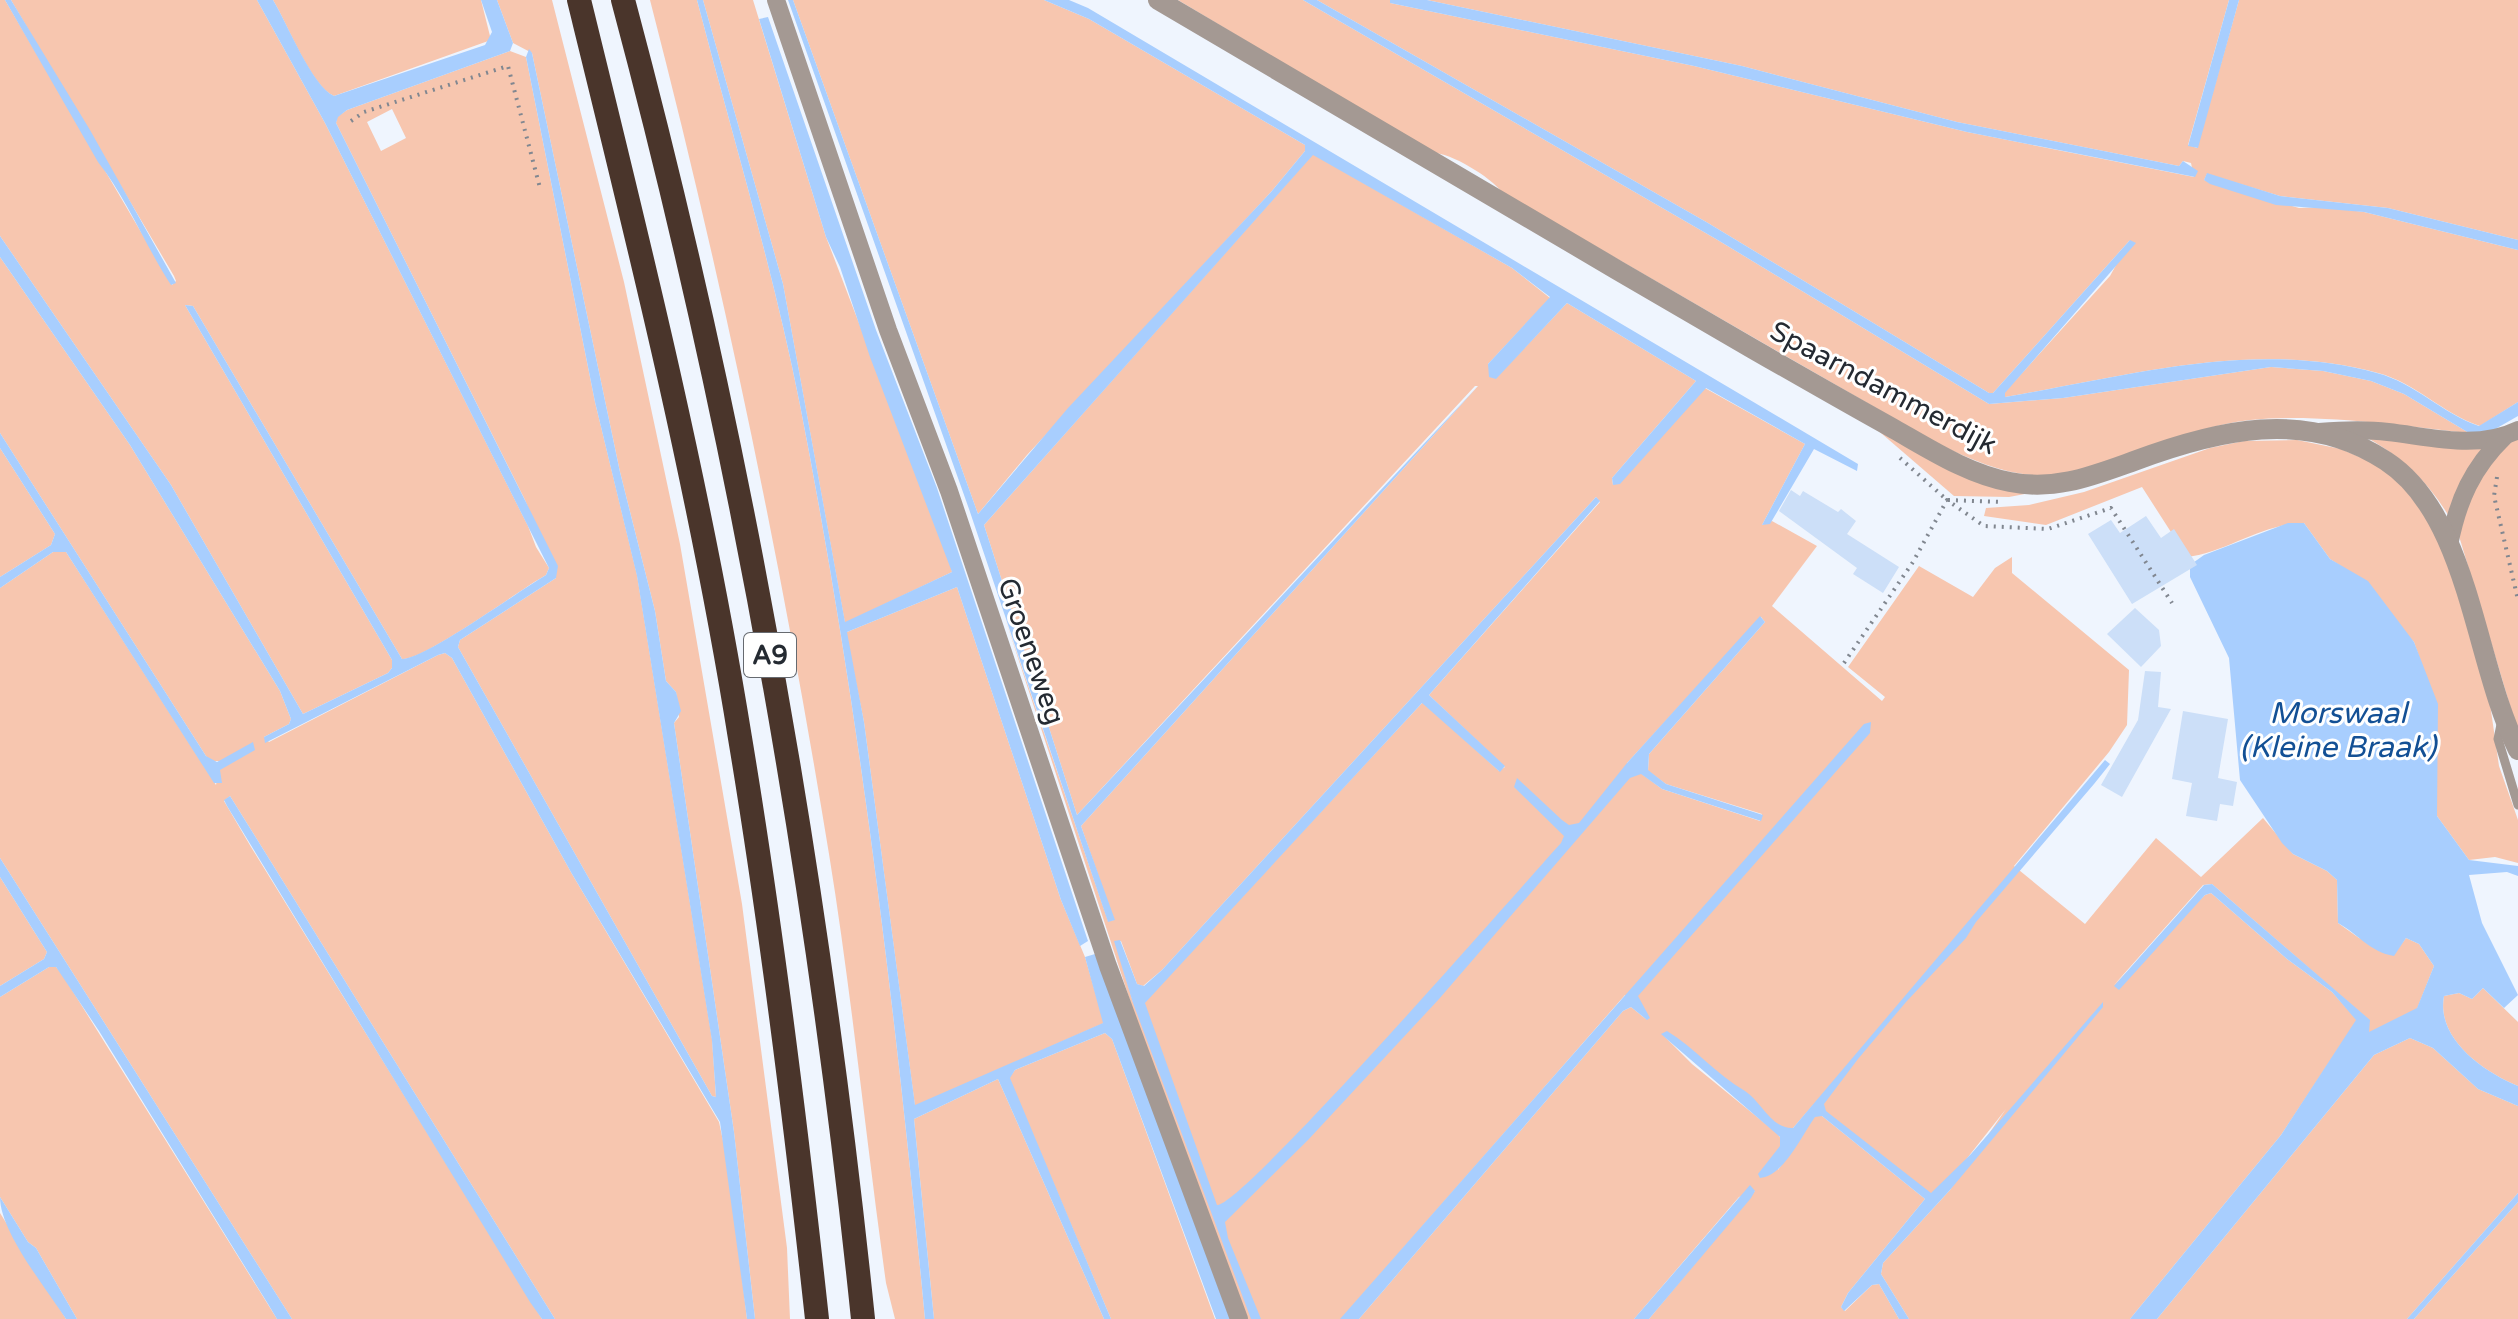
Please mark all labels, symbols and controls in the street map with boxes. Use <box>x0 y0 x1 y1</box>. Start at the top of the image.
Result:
street label: Spaarndammerdijk <box>1764 314 2003 462</box>
street label: Groeneweg <box>990 574 1072 729</box>
road number: A9 <box>744 633 796 677</box>
water label: Morswaal (Kleine Braak) <box>2240 695 2439 766</box>

